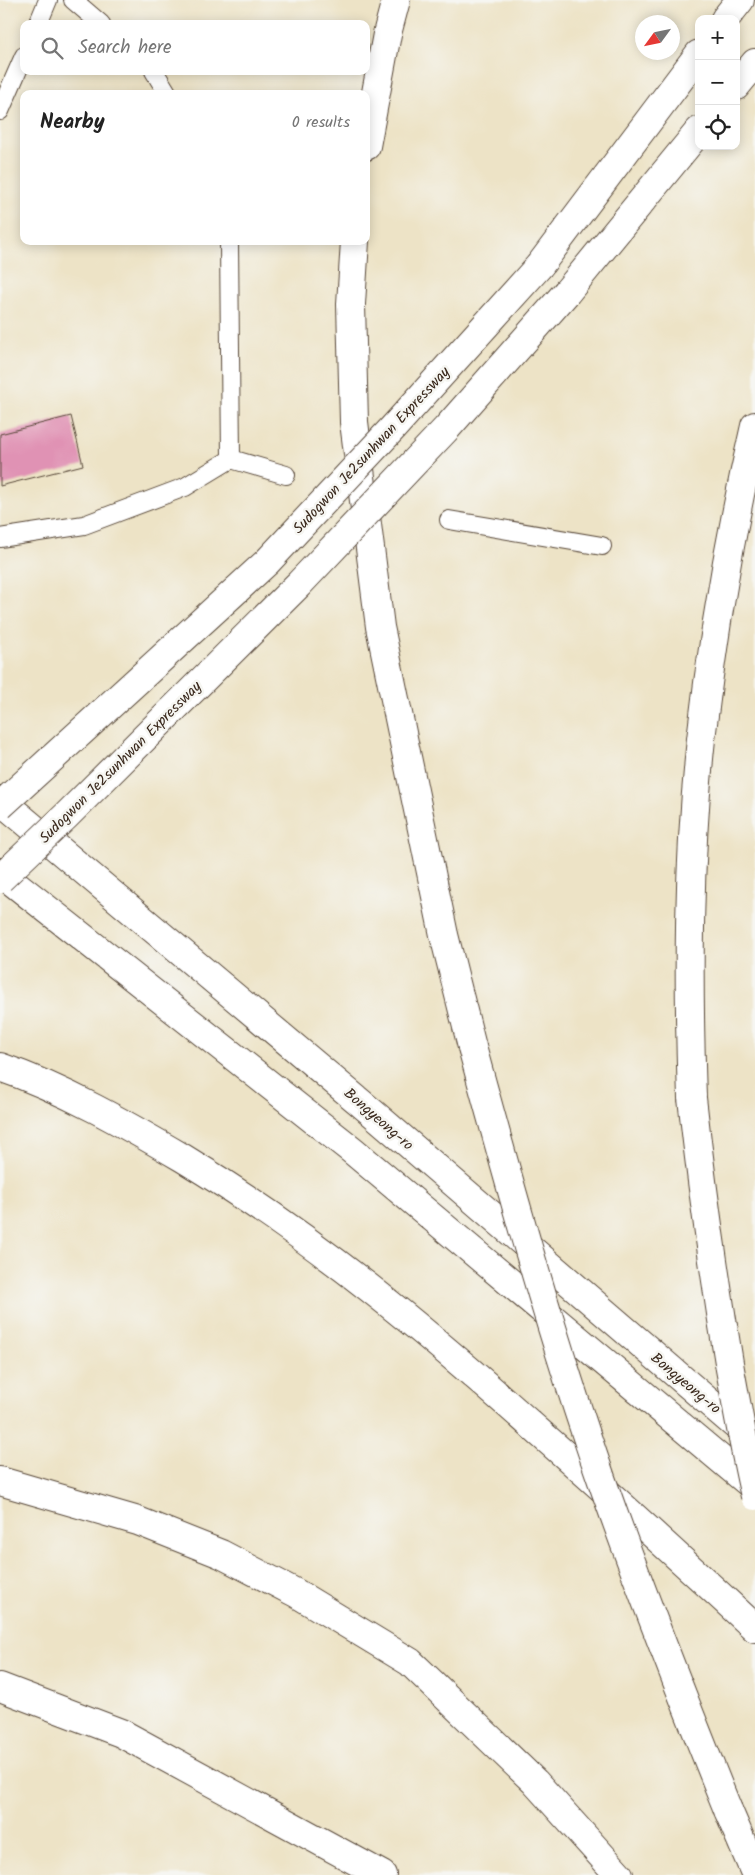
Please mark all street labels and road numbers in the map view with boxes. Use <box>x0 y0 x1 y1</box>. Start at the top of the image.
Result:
street label: Sudogwon Je2sunhwan Expressway <box>287 361 457 540</box>
street label: Sudogwon Je2sunhwan Expressway <box>34 675 208 850</box>
street label: Bongyeong-ro <box>338 1083 419 1157</box>
street label: Bongyeong-ro <box>645 1347 726 1421</box>

